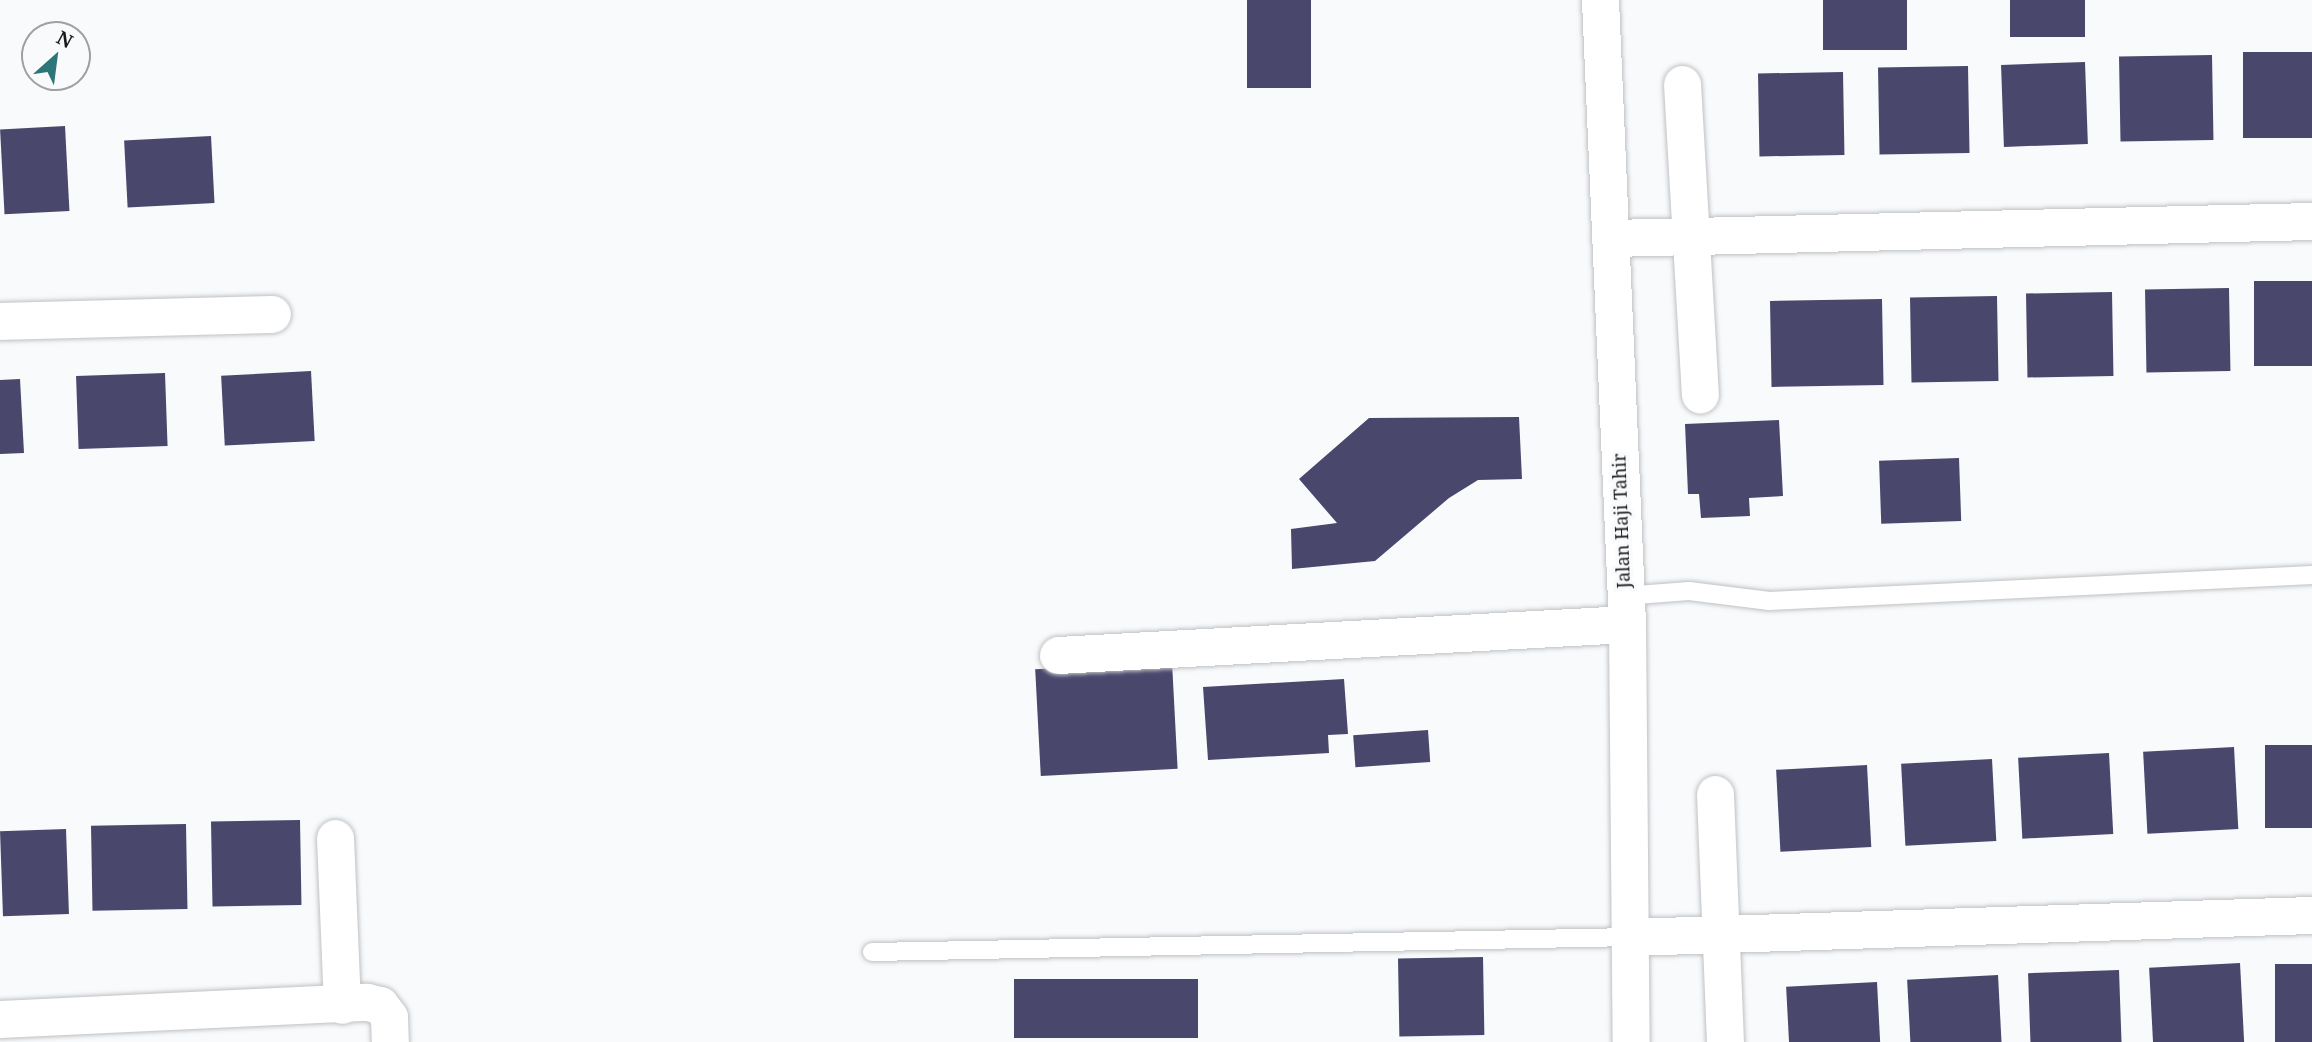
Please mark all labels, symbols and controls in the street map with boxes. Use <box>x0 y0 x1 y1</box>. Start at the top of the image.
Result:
north arrow <box>21 21 91 91</box>
text: N <box>52 24 78 54</box>
street label: Jalan Haji Tahir <box>1608 453 1634 589</box>

